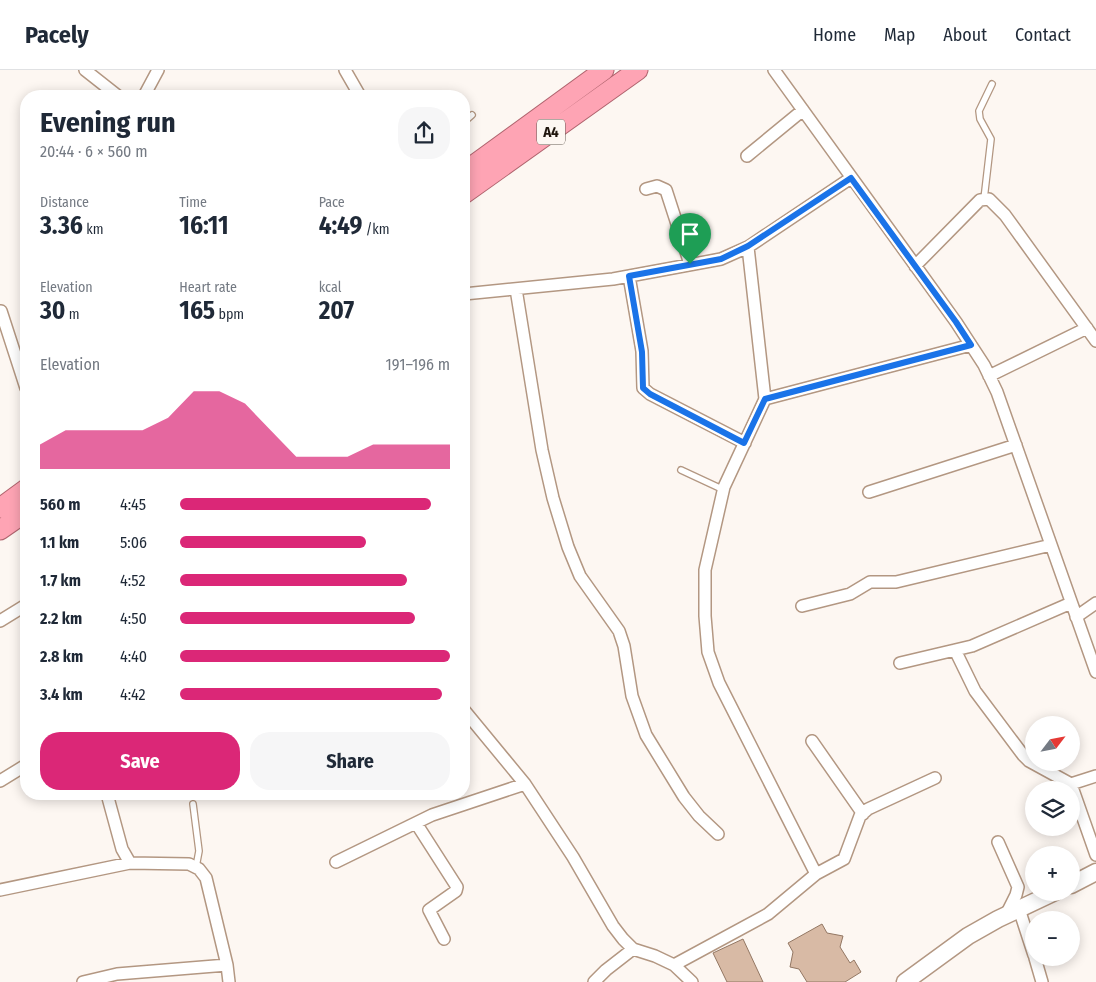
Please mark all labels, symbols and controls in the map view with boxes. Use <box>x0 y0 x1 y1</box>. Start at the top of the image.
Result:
text: Pacely <box>25 21 89 49</box>
text: Home <box>813 24 856 46</box>
text: Map <box>884 24 915 46</box>
text: About <box>943 24 987 46</box>
text: Contact <box>1015 24 1071 46</box>
text: Evening run <box>40 106 176 139</box>
button: share <box>398 107 450 159</box>
road number: A4 <box>537 120 565 144</box>
text: 20:44 · 6 × 560 m <box>40 142 148 161</box>
text: Distance <box>40 194 89 211</box>
text: Time <box>179 194 207 211</box>
text: Pace <box>319 194 345 211</box>
text: 3.36 <box>40 211 83 241</box>
text: 16:11 <box>179 211 229 241</box>
text: 4:49 <box>319 211 362 241</box>
pin <box>669 213 711 264</box>
icon: arrive <box>676 220 704 248</box>
text: km <box>83 221 103 238</box>
text: /km <box>362 221 390 238</box>
text: Elevation <box>40 279 93 296</box>
text: Heart rate <box>179 279 237 296</box>
text: kcal <box>319 279 341 296</box>
text: 30 <box>40 296 65 326</box>
text: 165 <box>179 296 215 326</box>
text: 207 <box>319 296 354 326</box>
text: m <box>65 306 80 323</box>
text: bpm <box>215 306 244 323</box>
text: Elevation <box>40 355 100 374</box>
text: 191–196 m <box>386 355 450 374</box>
text: 560 m <box>40 495 81 514</box>
text: 4:45 <box>120 495 146 514</box>
text: 1.1 km <box>40 533 79 552</box>
text: 5:06 <box>120 533 147 552</box>
text: 1.7 km <box>40 571 81 590</box>
text: 4:52 <box>120 571 145 590</box>
text: 2.2 km <box>40 609 82 628</box>
text: 4:50 <box>120 609 147 628</box>
text: 2.8 km <box>40 647 83 666</box>
text: 4:40 <box>120 647 147 666</box>
text: 3.4 km <box>40 685 83 704</box>
text: 4:42 <box>120 685 146 704</box>
north arrow <box>1025 716 1080 771</box>
map controls <box>1025 716 1080 966</box>
button: Save <box>40 732 240 790</box>
button: Share <box>250 732 450 790</box>
button: layers <box>1025 781 1080 836</box>
button: + <box>1025 846 1080 901</box>
button: − <box>1025 911 1080 966</box>

